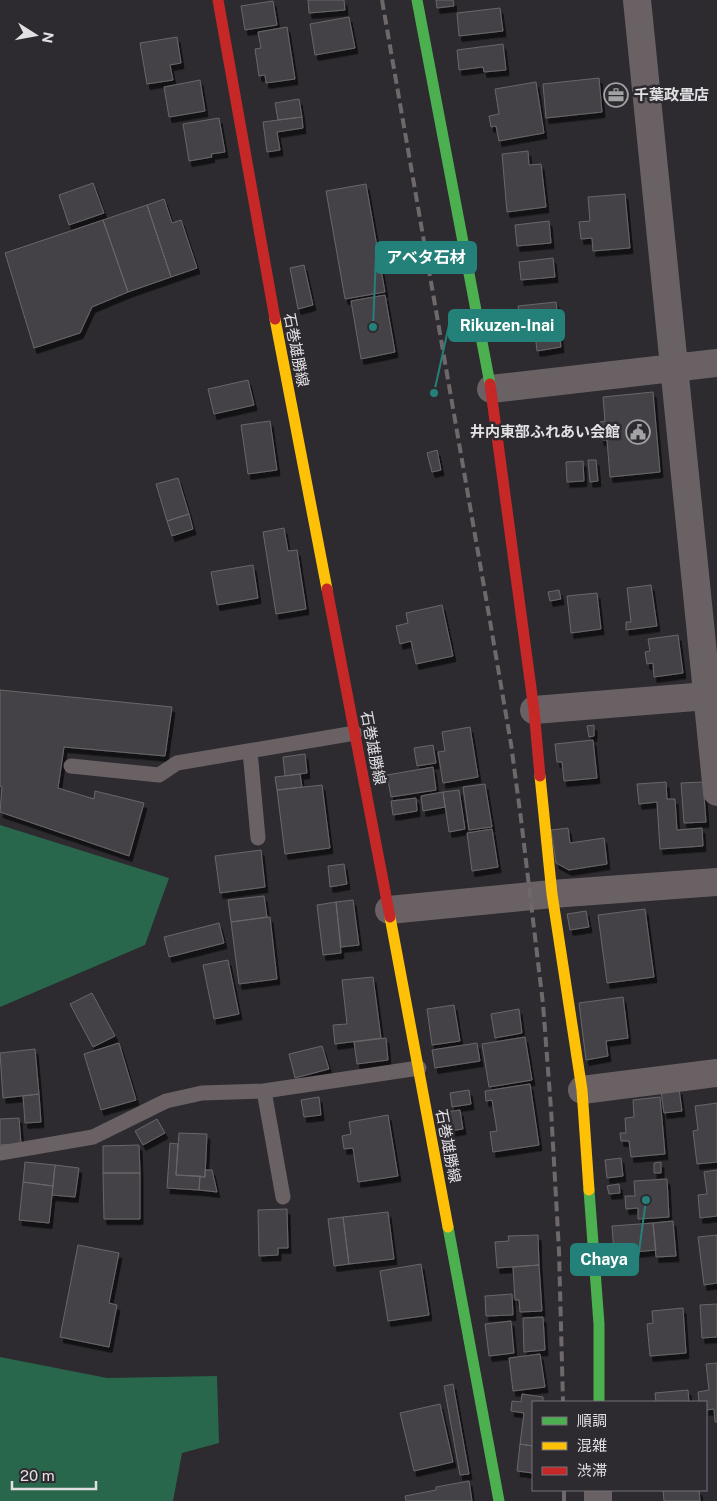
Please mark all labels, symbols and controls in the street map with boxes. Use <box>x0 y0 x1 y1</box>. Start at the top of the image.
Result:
north arrow <box>10 10 60 60</box>
text: N <box>39 31 57 44</box>
office icon: 千葉政畳店 <box>603 82 629 108</box>
place label: 千葉政畳店 <box>634 86 709 103</box>
callout: アベタ石材 <box>376 242 476 273</box>
text: アベタ石材 <box>386 248 466 267</box>
callout: Rikuzen-Inai <box>449 310 564 341</box>
street label: 石巻雄勝線 <box>281 311 312 388</box>
text: Rikuzen-Inai <box>460 316 554 335</box>
public building icon: 井内東部ふれあい会館 <box>625 419 651 445</box>
place label: 井内東部ふれあい会館 <box>470 423 620 440</box>
street label: 石巻雄勝線 <box>358 709 389 786</box>
street label: 石巻雄勝線 <box>433 1107 464 1184</box>
callout: Chaya <box>571 1244 638 1275</box>
text: Chaya <box>580 1250 628 1269</box>
legend <box>532 1401 707 1491</box>
text: 順調 <box>577 1412 607 1429</box>
text: 混雑 <box>577 1437 607 1454</box>
scale bar <box>12 1458 96 1490</box>
text: 渋滞 <box>577 1462 607 1479</box>
text: 20 m <box>20 1467 55 1484</box>

